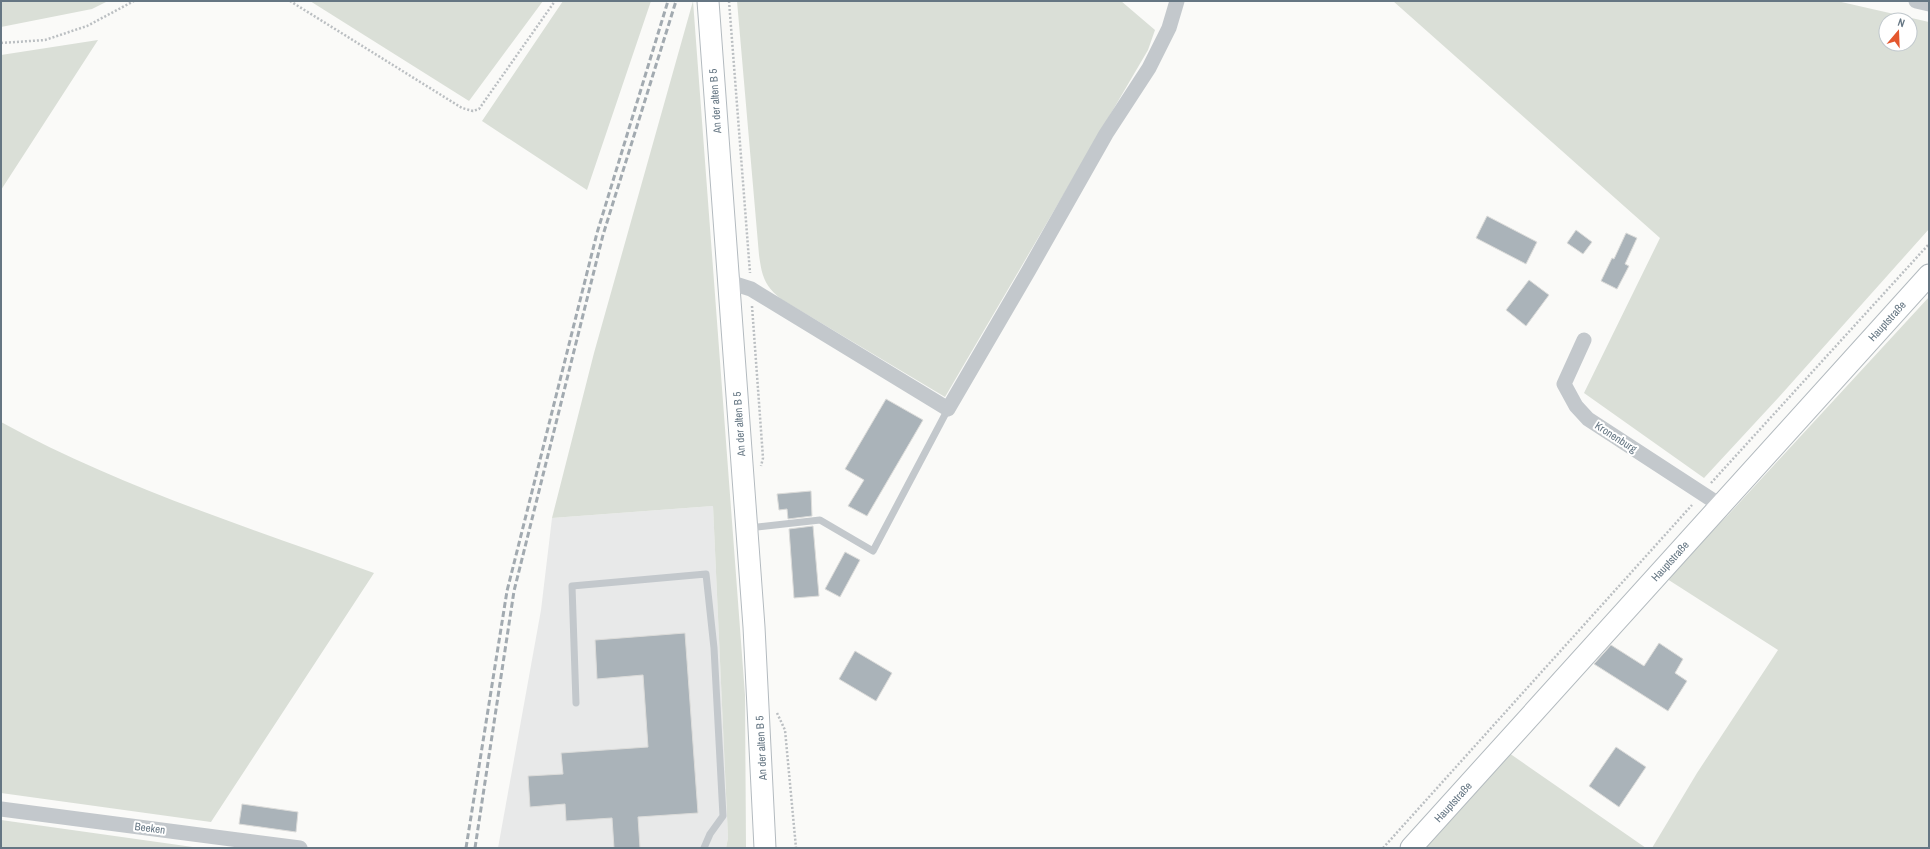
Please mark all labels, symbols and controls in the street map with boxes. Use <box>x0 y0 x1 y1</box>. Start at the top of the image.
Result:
north arrow <box>1878 12 1918 52</box>
text: N <box>1896 15 1907 30</box>
street label: An der alten B 5 <box>706 68 724 135</box>
street label: Hauptstraße <box>1865 298 1909 344</box>
street label: An der alten B 5 <box>730 391 748 458</box>
street label: Kronenburg <box>1592 418 1640 456</box>
street label: Hauptstraße <box>1648 538 1692 584</box>
street label: An der alten B 5 <box>752 715 770 782</box>
street label: Hauptstraße <box>1431 779 1475 825</box>
street label: Beeken <box>134 819 166 837</box>

